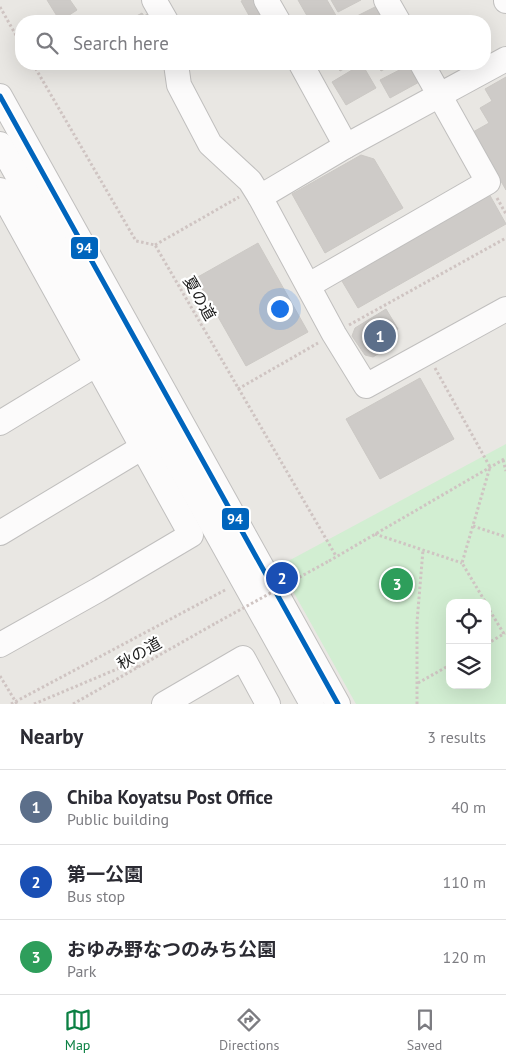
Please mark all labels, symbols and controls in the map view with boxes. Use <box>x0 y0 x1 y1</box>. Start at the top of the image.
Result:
search box <box>15 15 491 70</box>
icon: search <box>33 29 61 57</box>
text: Search here <box>73 31 169 55</box>
line badge: 94 <box>70 236 99 260</box>
text: 94 <box>76 239 92 257</box>
street label: 夏の道 <box>179 272 221 324</box>
your location <box>267 296 293 322</box>
pin: 1 <box>364 317 396 355</box>
line badge: 94 <box>221 507 250 531</box>
text: 94 <box>227 510 243 528</box>
pin: 2 <box>266 559 298 597</box>
pin: 3 <box>381 565 413 603</box>
map controls <box>446 599 491 689</box>
button: locate <box>446 599 491 644</box>
street label: 秋の道 <box>113 632 165 674</box>
button: layers <box>446 644 491 689</box>
text: Nearby <box>20 723 83 750</box>
text: 3 results <box>427 727 486 747</box>
text: Chiba Koyatsu Post Office <box>67 785 273 809</box>
text: 1 <box>31 797 41 817</box>
text: 40 m <box>451 797 486 817</box>
text: Public building <box>67 809 169 829</box>
text: 第一公園 <box>67 862 143 886</box>
text: 2 <box>31 872 41 892</box>
text: 110 m <box>443 872 486 892</box>
text: Bus stop <box>67 886 125 906</box>
text: おゆみ野なつのみち公園 <box>67 937 276 961</box>
text: 3 <box>31 947 41 967</box>
text: 120 m <box>443 947 486 967</box>
text: Park <box>67 961 96 981</box>
tab: Map <box>64 1006 92 1054</box>
tab: Directions <box>219 1006 279 1054</box>
tab: Saved <box>407 1006 442 1054</box>

